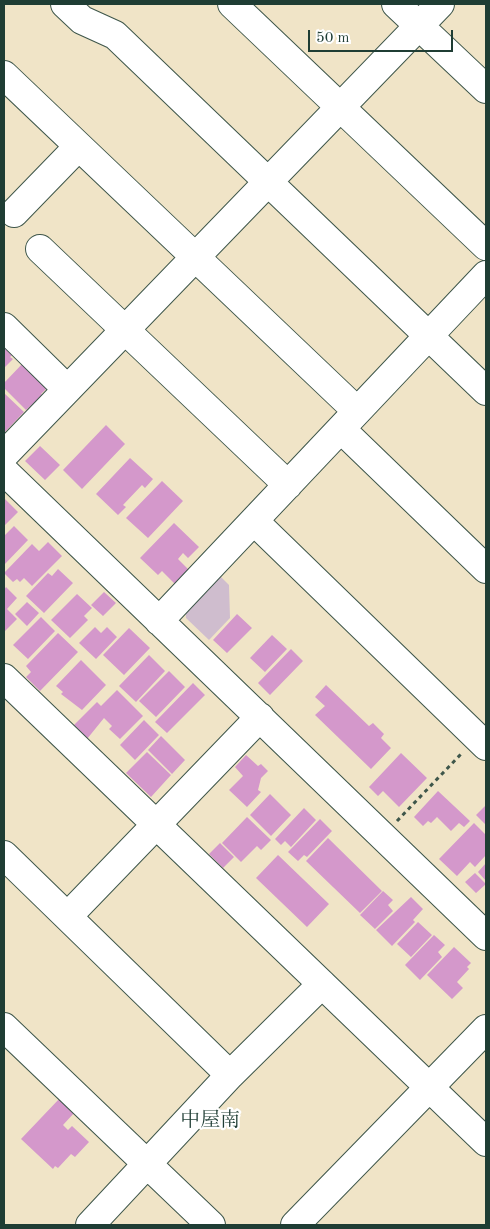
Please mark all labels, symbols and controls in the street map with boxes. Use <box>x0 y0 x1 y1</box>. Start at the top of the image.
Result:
scale bar <box>310 20 455 52</box>
text: 50 m <box>316 31 350 46</box>
district label: 中屋南 <box>180 1109 240 1133</box>

